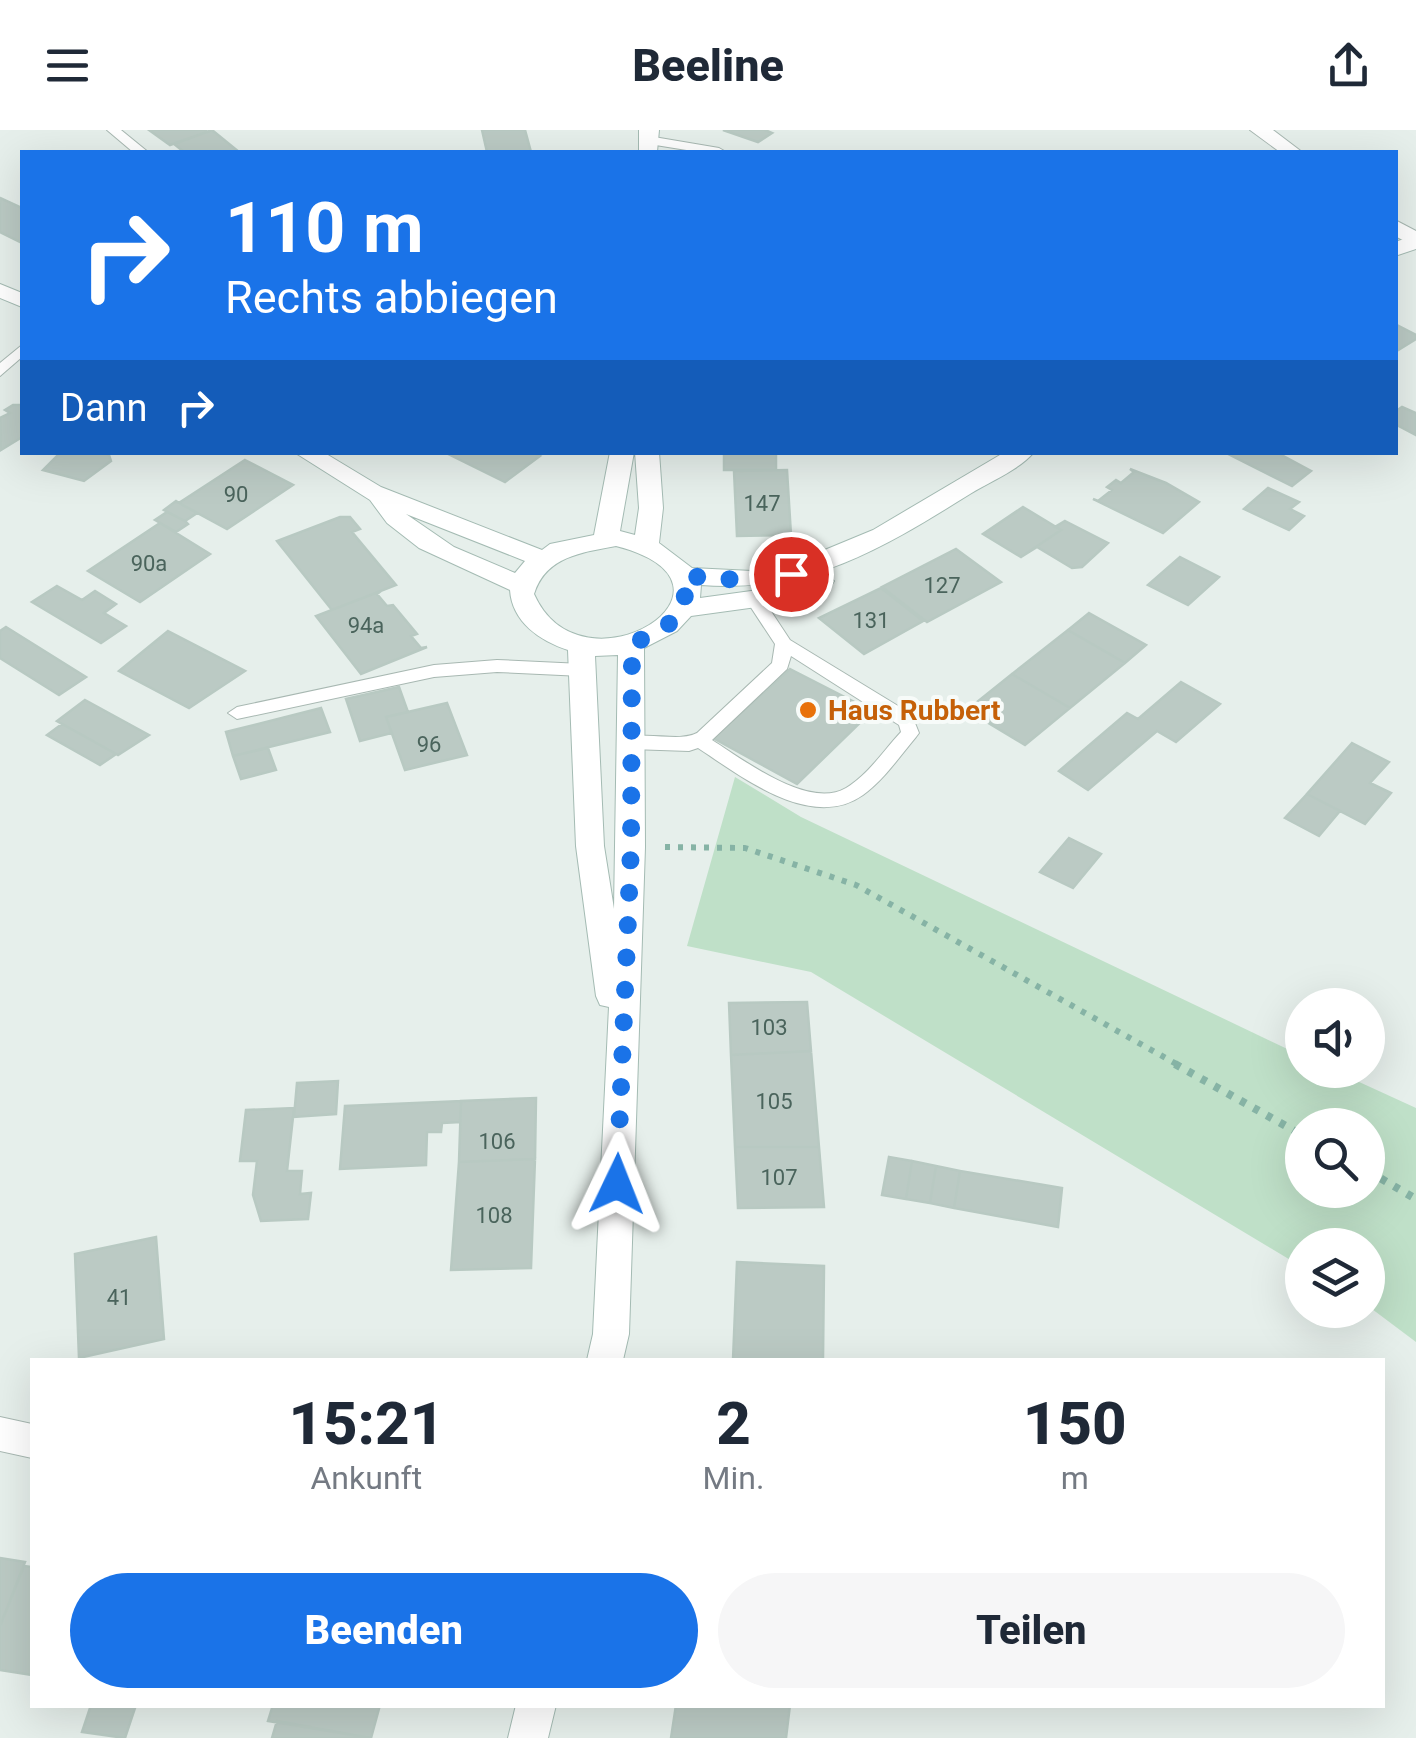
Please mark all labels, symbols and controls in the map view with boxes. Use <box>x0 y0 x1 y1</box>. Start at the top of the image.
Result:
icon: menu <box>40 38 95 93</box>
icon: share <box>1321 38 1376 93</box>
text: Beeline <box>632 39 784 92</box>
text: 110 m <box>225 187 424 269</box>
icon: right <box>60 190 190 320</box>
text: Rechts abbiegen <box>225 271 558 324</box>
icon: right <box>168 380 223 435</box>
text: Dann <box>60 386 148 430</box>
house number: 90 <box>224 482 248 507</box>
house number: 147 <box>743 491 781 516</box>
pin <box>749 532 834 617</box>
icon: arrive <box>764 547 819 602</box>
house number: 90a <box>131 551 167 576</box>
house number: 127 <box>923 573 961 598</box>
house number: 131 <box>852 608 890 633</box>
house number: 94a <box>348 613 384 638</box>
place label: Haus Rubbert <box>828 694 1000 727</box>
marker: Haus Rubbert <box>797 699 819 721</box>
house number: 96 <box>417 732 441 757</box>
map controls <box>1285 988 1385 1328</box>
button: sound <box>1285 988 1385 1088</box>
house number: 103 <box>750 1015 788 1040</box>
house number: 105 <box>755 1089 793 1114</box>
button: search <box>1285 1108 1385 1208</box>
house number: 106 <box>478 1129 516 1154</box>
position arrow <box>565 1132 669 1236</box>
house number: 107 <box>760 1165 798 1190</box>
house number: 108 <box>475 1203 513 1228</box>
button: layers <box>1285 1228 1385 1328</box>
house number: 41 <box>107 1285 131 1310</box>
text: 15:21 <box>288 1388 444 1459</box>
text: 2 <box>716 1388 751 1459</box>
text: 150 <box>1023 1388 1127 1459</box>
text: Ankunft <box>310 1459 422 1497</box>
text: Min. <box>703 1459 764 1497</box>
text: m <box>1061 1459 1089 1497</box>
button: Beenden <box>70 1573 698 1688</box>
button: Teilen <box>718 1573 1345 1688</box>

